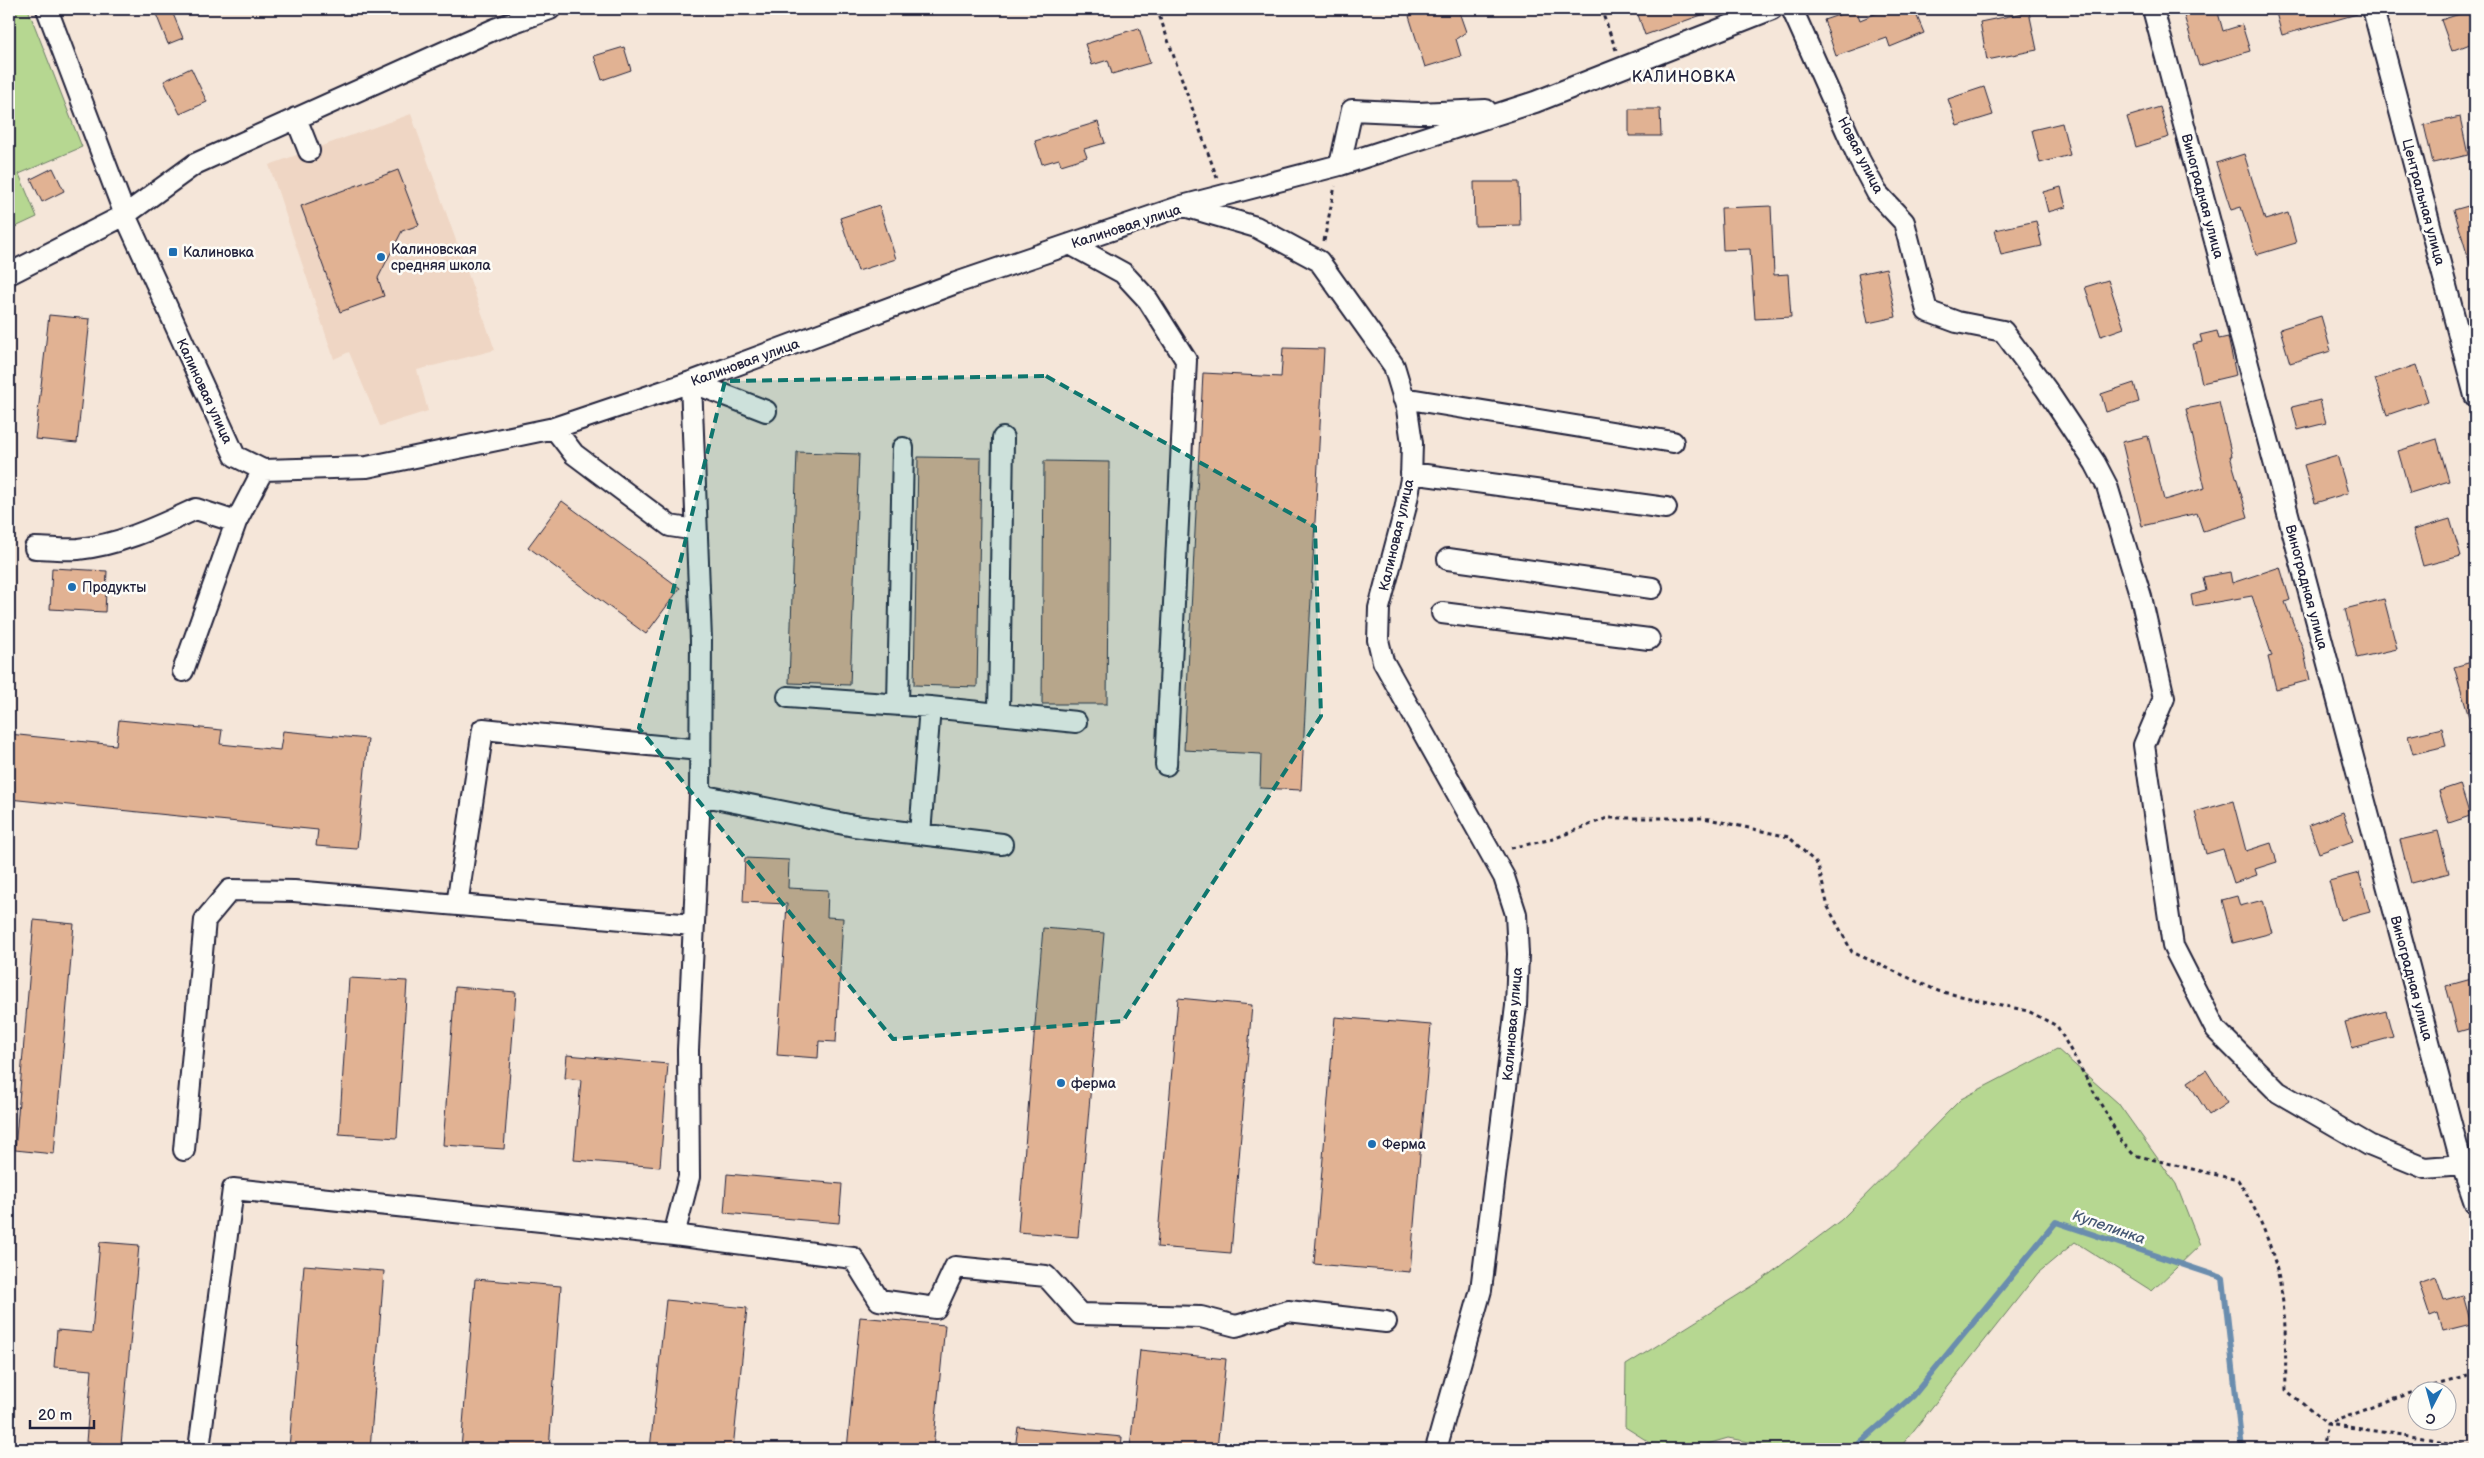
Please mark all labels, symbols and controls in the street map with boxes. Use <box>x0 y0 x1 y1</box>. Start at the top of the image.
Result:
district label: КАЛИНОВКА <box>1632 68 1736 87</box>
street label: Новая улица <box>1834 114 1887 197</box>
street label: Виноградная улица <box>2178 132 2228 261</box>
street label: Центральная улица <box>2398 137 2449 268</box>
street label: Калиновая улица <box>1069 201 1184 252</box>
place label: Калиновская средняя школа <box>391 241 491 274</box>
place label: Калиновка <box>183 244 255 261</box>
marker: Калиновка <box>167 246 179 258</box>
marker: Калиновская средняя школа <box>375 251 387 263</box>
street label: Калиновая улица <box>689 335 802 390</box>
street label: Калиновая улица <box>173 336 237 447</box>
street label: Калиновая улица <box>1375 477 1418 593</box>
street label: Виноградная улица <box>2282 523 2332 652</box>
place label: Продукты <box>82 579 146 596</box>
marker: Продукты <box>66 581 78 593</box>
street label: Виноградная улица <box>2387 914 2437 1043</box>
street label: Калиновая улица <box>1499 966 1526 1082</box>
place label: ферма <box>1071 1075 1117 1092</box>
marker: ферма <box>1055 1077 1067 1089</box>
place label: Ферма <box>1382 1136 1427 1153</box>
marker: Ферма <box>1366 1138 1378 1150</box>
water label: Купелинка <box>2070 1206 2148 1249</box>
north arrow <box>2406 1380 2456 1430</box>
scale bar <box>30 1398 94 1430</box>
text: 20 m <box>38 1406 72 1425</box>
text: С <box>2425 1409 2436 1427</box>

